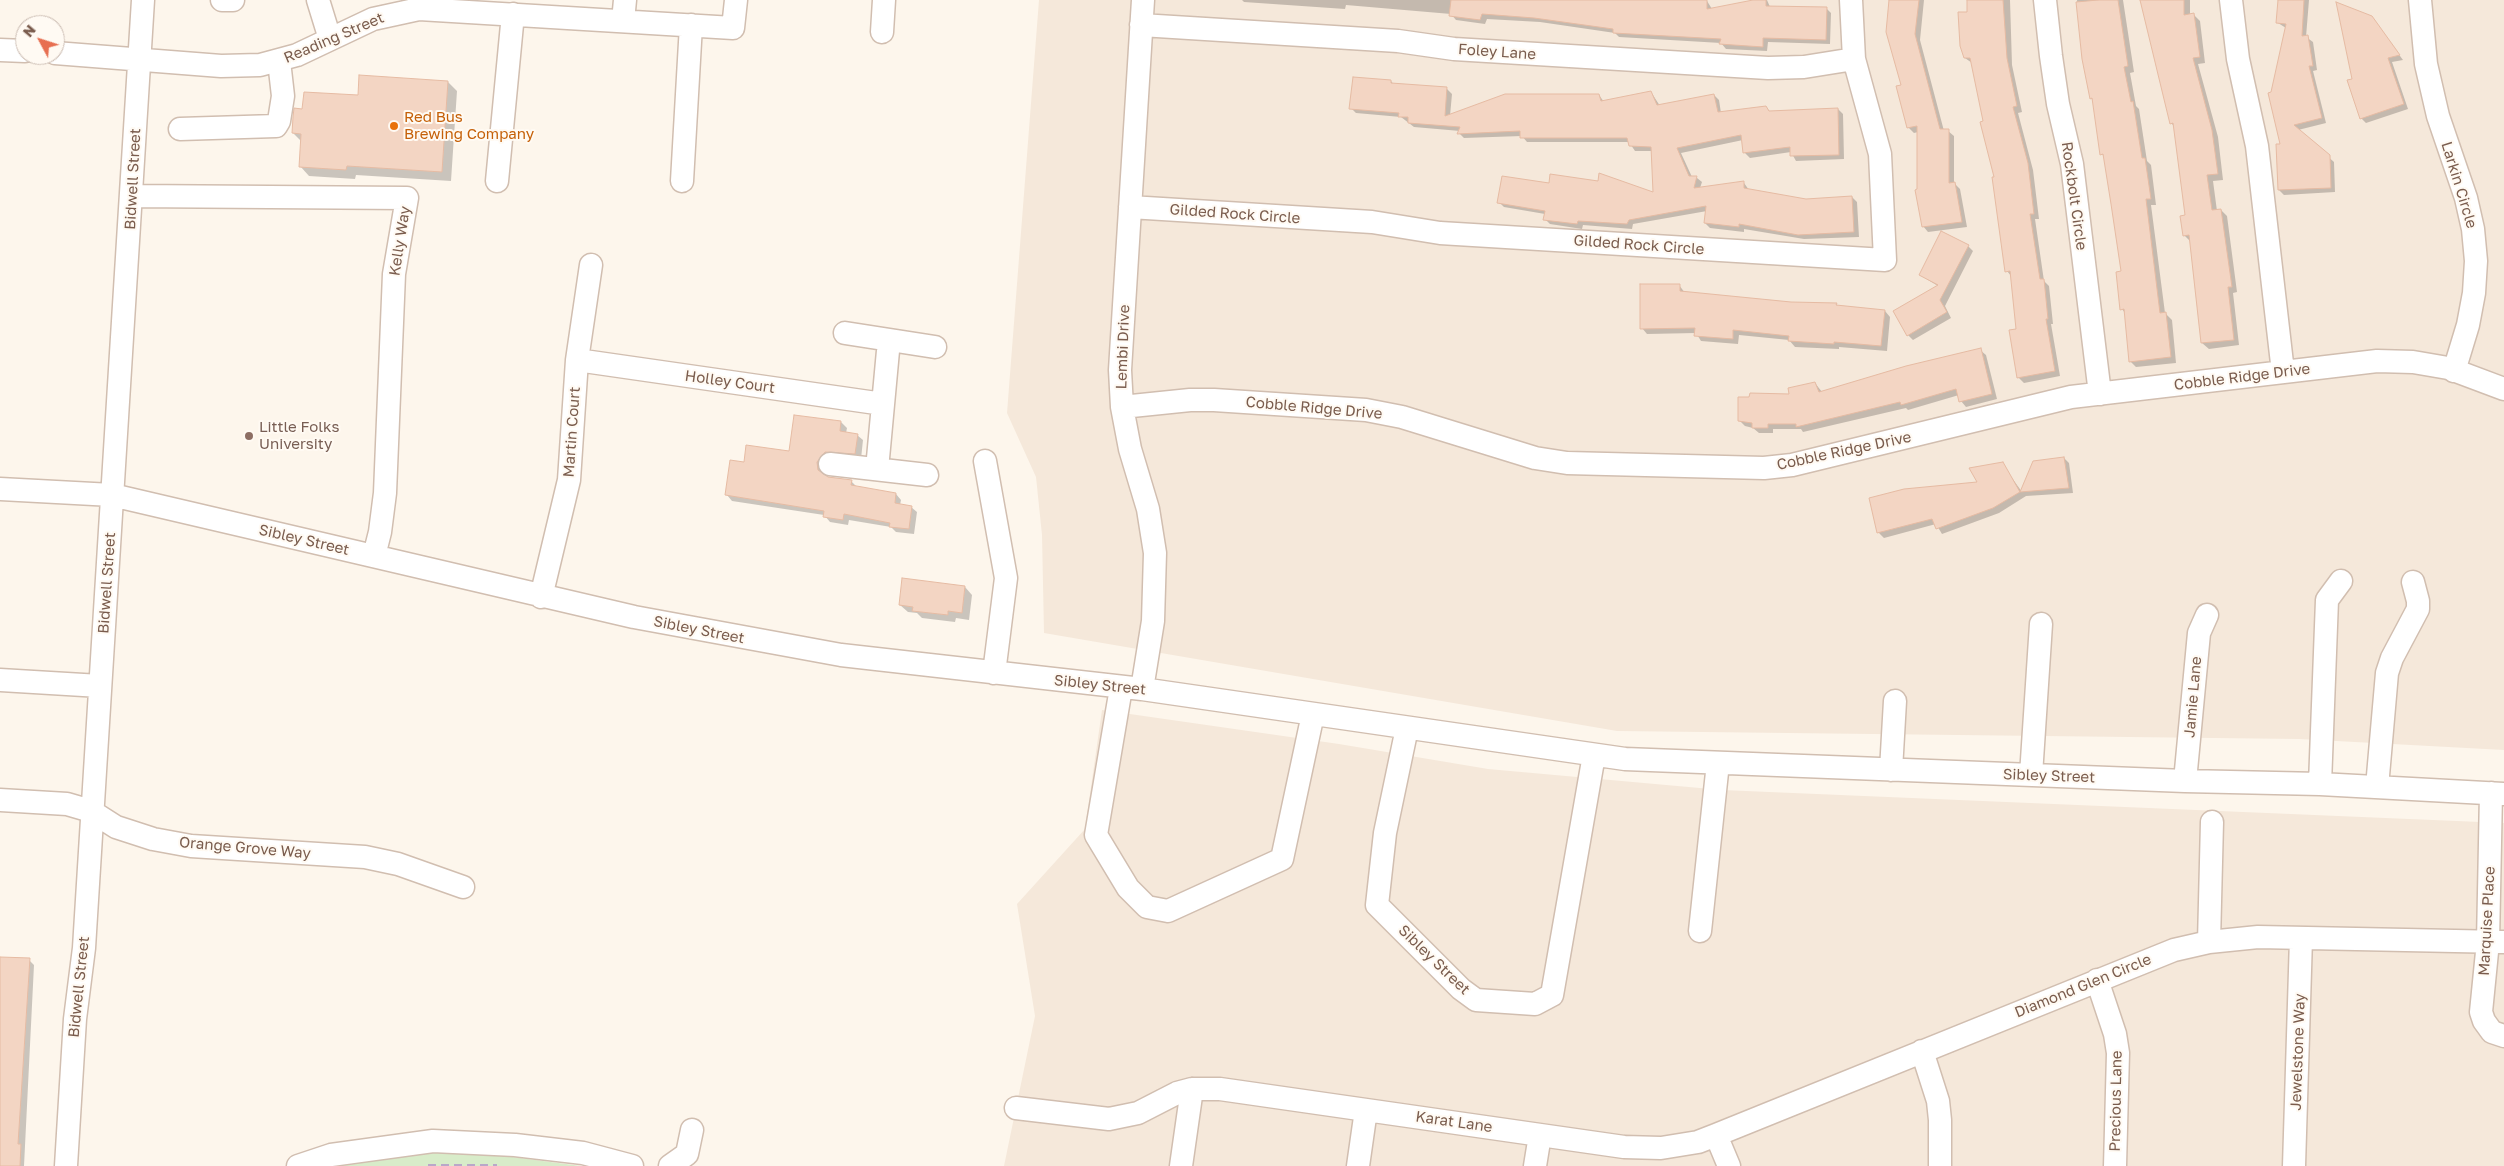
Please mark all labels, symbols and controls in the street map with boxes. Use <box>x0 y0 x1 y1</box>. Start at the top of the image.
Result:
street label: Reading Street <box>281 9 387 67</box>
north arrow <box>15 15 65 65</box>
text: N <box>19 21 39 40</box>
street label: Foley Lane <box>1457 40 1537 64</box>
place label: Red Bus Brewing Company <box>404 108 534 143</box>
marker: Red Bus Brewing Company <box>388 120 400 132</box>
street label: Bidwell Street <box>121 128 145 230</box>
street label: Larkin Circle <box>2437 139 2481 231</box>
street label: Rockbolt Circle <box>2057 140 2091 252</box>
street label: Gilded Rock Circle <box>1169 200 1301 228</box>
street label: Kelly Way <box>386 205 414 277</box>
street label: Gilded Rock Circle <box>1573 231 1705 259</box>
street label: Lembi Drive <box>1113 304 1133 390</box>
street label: Cobble Ridge Drive <box>2173 360 2311 394</box>
street label: Holley Court <box>684 367 776 397</box>
street label: Martin Court <box>560 386 584 478</box>
street label: Cobble Ridge Drive <box>1245 393 1383 423</box>
place label: Little Folks University <box>259 418 340 453</box>
street label: Cobble Ridge Drive <box>1775 428 1913 474</box>
marker: Little Folks University <box>243 430 255 442</box>
street label: Sibley Street <box>257 521 351 559</box>
street label: Bidwell Street <box>94 532 120 634</box>
street label: Sibley Street <box>652 612 746 648</box>
street label: Jamie Lane <box>2180 656 2206 738</box>
street label: Sibley Street <box>1053 671 1147 699</box>
street label: Sibley Street <box>2002 765 2096 787</box>
street label: Orange Grove Way <box>178 833 312 863</box>
street label: Marquise Place <box>2475 866 2499 976</box>
street label: Sibley Street <box>1394 921 1474 999</box>
street label: Bidwell Street <box>65 935 93 1039</box>
street label: Diamond Glen Circle <box>2012 950 2154 1022</box>
street label: Jewelstone Way <box>2287 993 2309 1111</box>
street label: Precious Lane <box>2106 1050 2126 1152</box>
street label: Karat Lane <box>1414 1108 1494 1136</box>

